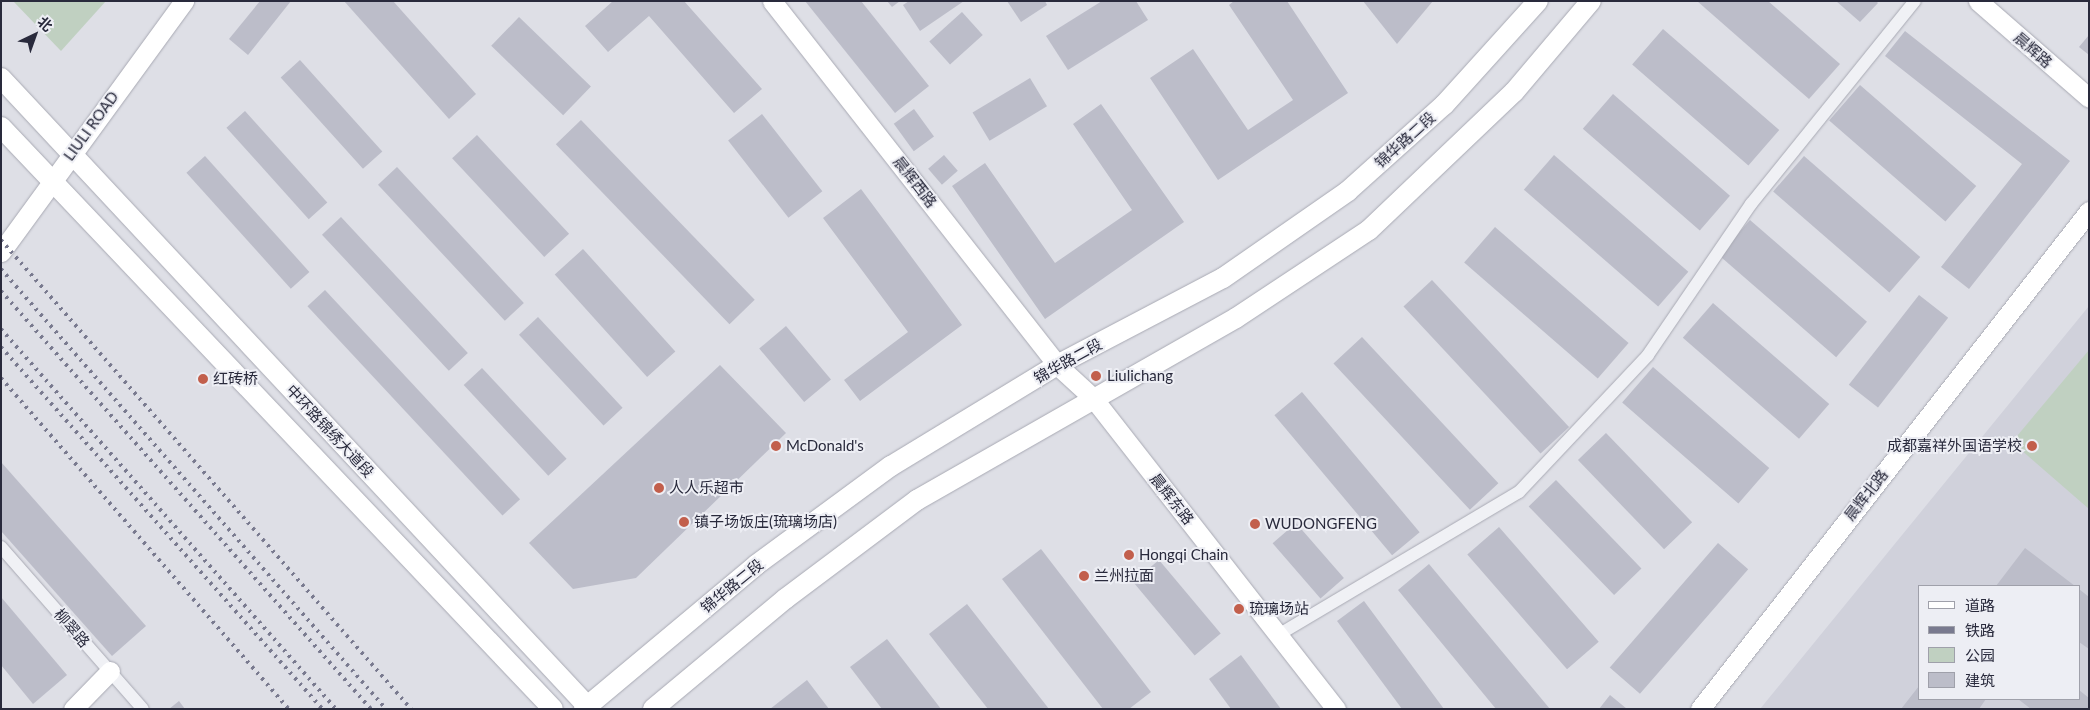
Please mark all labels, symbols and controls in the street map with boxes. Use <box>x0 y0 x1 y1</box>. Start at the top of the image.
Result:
north arrow <box>10 10 60 60</box>
text: 北 <box>34 12 56 34</box>
street label: 晨辉路 <box>2010 28 2056 72</box>
street label: LIULI ROAD <box>60 88 122 164</box>
street label: 锦华路二段 <box>1371 108 1439 172</box>
street label: 晨辉西路 <box>889 153 941 211</box>
street label: 锦华路二段 <box>1031 335 1105 387</box>
place label: Liulichang <box>1107 367 1173 385</box>
marker: Liulichang <box>1089 369 1103 383</box>
place label: 红砖桥 <box>213 370 258 388</box>
marker: 红砖桥 <box>197 373 209 385</box>
street label: 中环路锦绣大道段 <box>282 381 378 481</box>
place label: McDonald's <box>786 437 864 455</box>
place label: 成都嘉祥外国语学校 <box>1887 437 2022 455</box>
marker: McDonald's <box>770 440 782 452</box>
marker: 成都嘉祥外国语学校 <box>2026 440 2038 452</box>
street label: 晨辉北路 <box>1840 466 1892 524</box>
street label: 晨辉东路 <box>1146 470 1198 528</box>
place label: 人人乐超市 <box>669 479 744 497</box>
marker: 人人乐超市 <box>653 482 665 494</box>
place label: 镇子场饭庄(琉璃场店) <box>694 513 837 531</box>
place label: WUDONGFENG <box>1265 515 1377 533</box>
marker: 镇子场饭庄(琉璃场店) <box>678 516 690 528</box>
marker: WUDONGFENG <box>1249 518 1261 530</box>
place label: Hongqi Chain <box>1139 546 1228 564</box>
marker: Hongqi Chain <box>1123 549 1135 561</box>
street label: 锦华路二段 <box>697 555 767 617</box>
place label: 兰州拉面 <box>1094 567 1154 585</box>
marker: 兰州拉面 <box>1078 570 1090 582</box>
legend <box>1918 585 2080 700</box>
text: 道路 <box>1965 596 1995 614</box>
place label: 琉璃场站 <box>1249 600 1309 618</box>
marker: 琉璃场站 <box>1233 603 1245 615</box>
street label: 柳翠路 <box>50 605 94 651</box>
text: 铁路 <box>1965 621 1995 639</box>
text: 公园 <box>1965 646 1995 664</box>
text: 建筑 <box>1965 671 1995 689</box>

